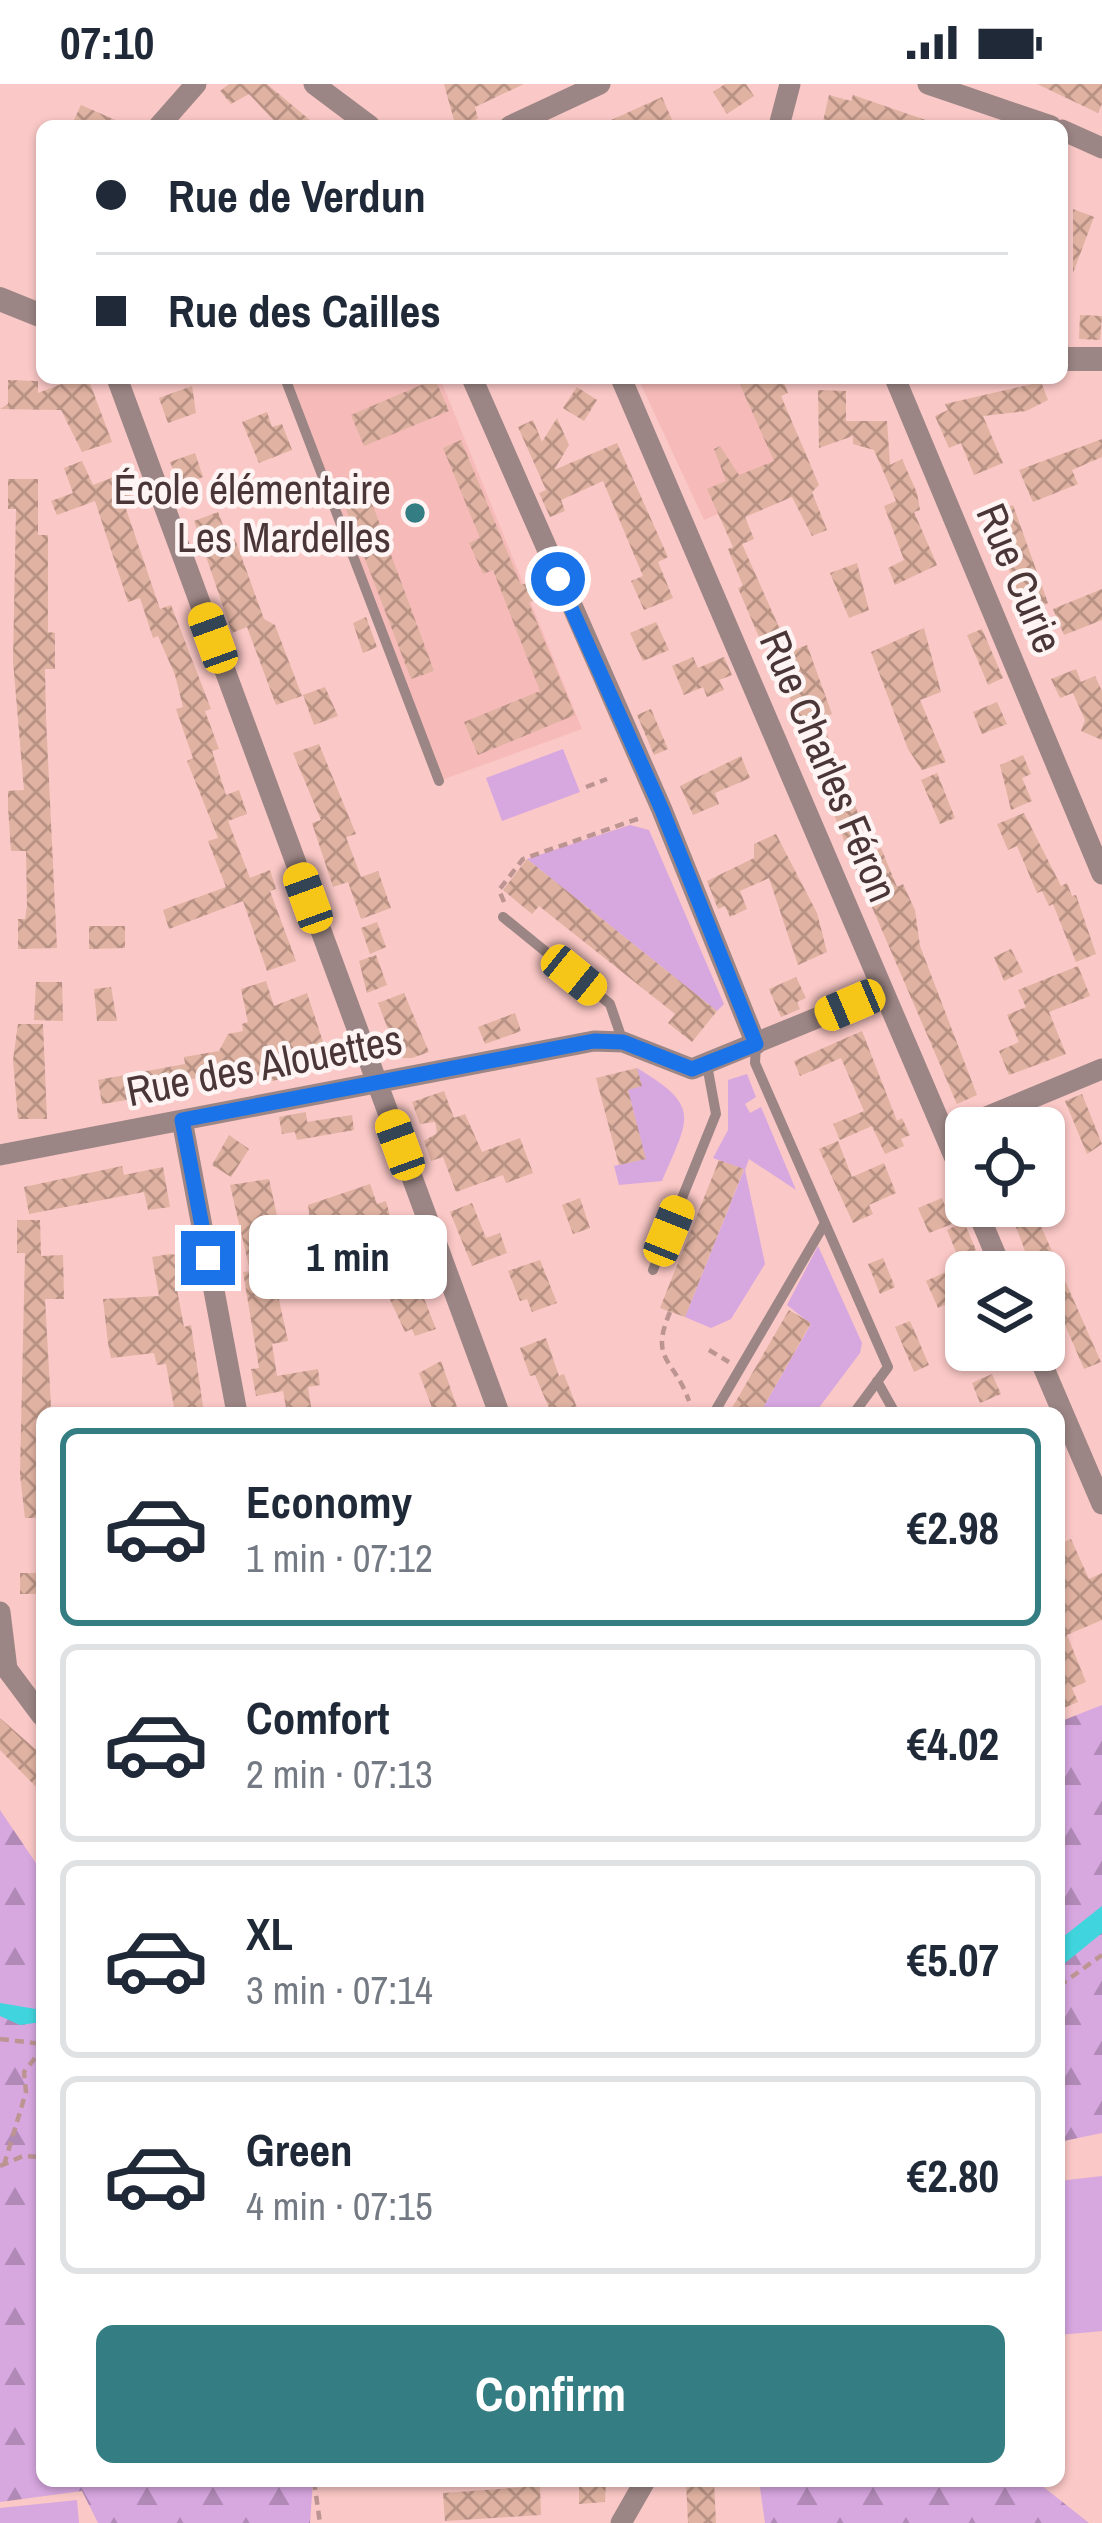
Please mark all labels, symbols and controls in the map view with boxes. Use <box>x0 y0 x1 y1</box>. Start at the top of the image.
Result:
text: 07:10 <box>60 12 154 73</box>
text: Rue de Verdun <box>168 165 426 226</box>
text: Rue des Cailles <box>168 280 441 341</box>
place label: École élémentaire Les Mardelles <box>113 461 391 565</box>
street label: Rue Curie <box>964 495 1076 661</box>
marker: École élémentaire Les Mardelles <box>402 500 428 526</box>
route start <box>531 552 585 606</box>
car <box>184 598 242 678</box>
street label: Rue Charles Féron <box>747 622 911 910</box>
car <box>279 858 337 938</box>
car <box>535 938 613 1012</box>
car <box>810 974 890 1036</box>
street label: Rue des Alouettes <box>121 1011 407 1119</box>
car <box>371 1105 429 1185</box>
map controls <box>945 1107 1065 1371</box>
button: locate <box>945 1107 1065 1227</box>
car <box>639 1191 699 1271</box>
callout: 1 min <box>250 1216 448 1300</box>
route end <box>181 1231 235 1285</box>
text: 1 min <box>306 1231 390 1283</box>
button: layers <box>945 1251 1065 1371</box>
text: Economy <box>246 1471 412 1532</box>
icon: car <box>102 1473 210 1581</box>
text: €2.98 <box>907 1497 999 1558</box>
text: 1 min · 07:12 <box>246 1532 433 1584</box>
text: Comfort <box>246 1687 389 1748</box>
icon: car <box>102 1689 210 1797</box>
text: €4.02 <box>907 1713 999 1774</box>
text: 2 min · 07:13 <box>246 1748 433 1800</box>
text: XL <box>246 1903 293 1964</box>
icon: car <box>102 1905 210 2013</box>
text: €5.07 <box>907 1929 999 1990</box>
text: 3 min · 07:14 <box>246 1964 433 2016</box>
text: Green <box>246 2119 353 2180</box>
icon: car <box>102 2121 210 2229</box>
text: €2.80 <box>907 2145 999 2206</box>
text: 4 min · 07:15 <box>246 2180 433 2232</box>
button: Confirm <box>96 2325 1005 2463</box>

